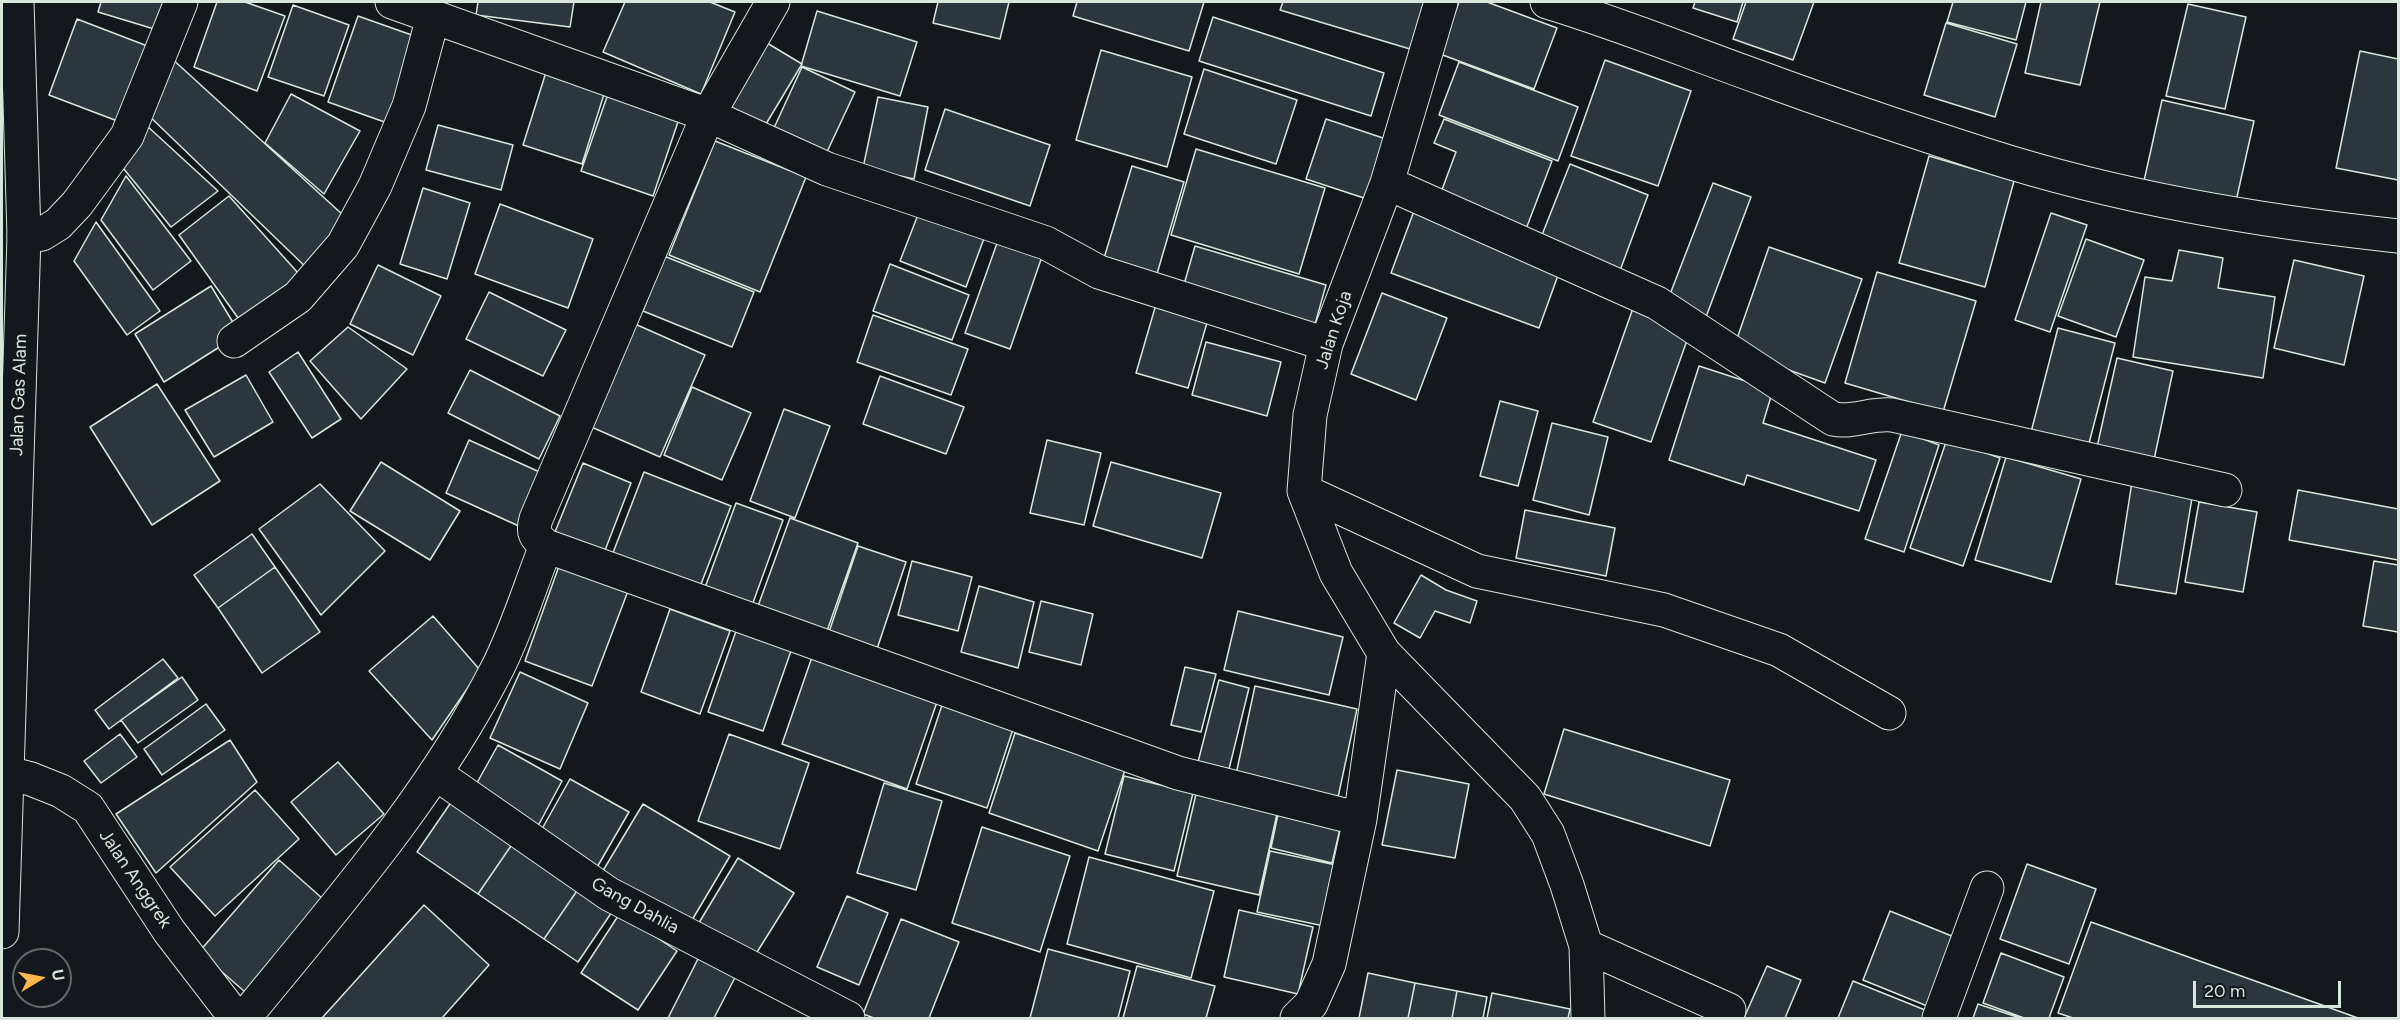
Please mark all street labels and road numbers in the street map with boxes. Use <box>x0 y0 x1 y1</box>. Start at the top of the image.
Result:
street label: Jalan Koja <box>1311 288 1357 372</box>
street label: Jalan Gas Alam <box>6 333 32 457</box>
street label: Jalan Anggrek <box>94 826 176 932</box>
street label: Gang Dahlia <box>587 873 683 939</box>

